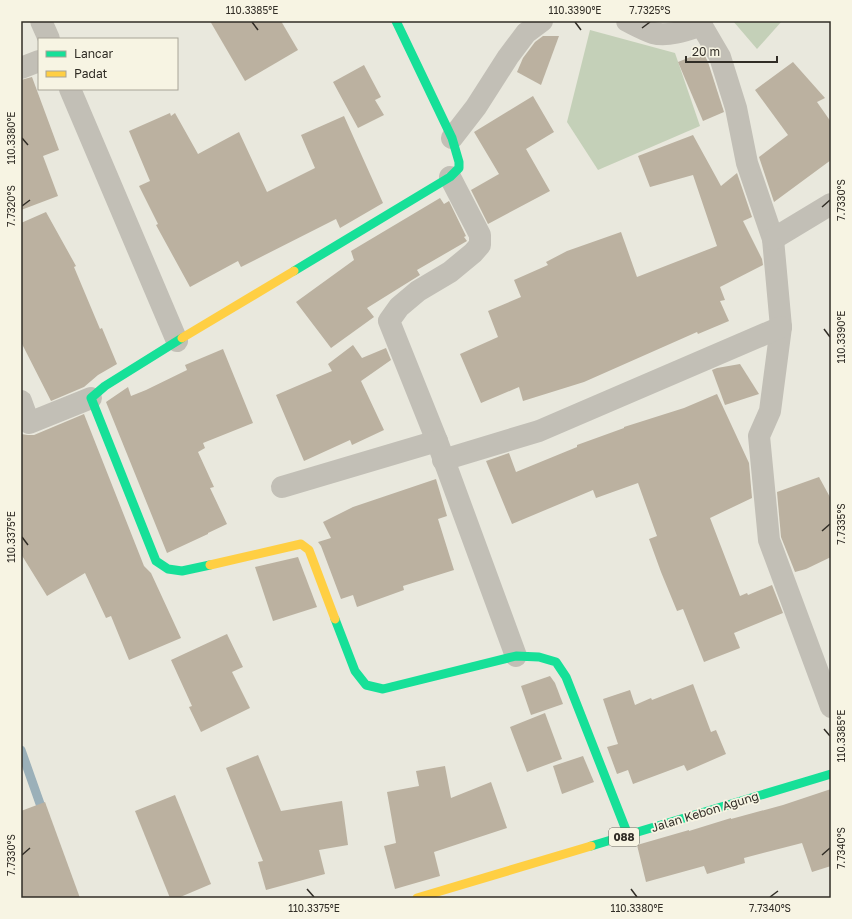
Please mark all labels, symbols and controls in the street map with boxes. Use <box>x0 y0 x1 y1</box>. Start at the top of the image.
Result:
text: 110.3385°E <box>226 4 278 16</box>
text: 110.3390°E <box>549 4 601 16</box>
text: 7.7325°S <box>629 4 671 16</box>
legend <box>38 38 178 90</box>
scale bar <box>686 38 777 64</box>
text: 20 m <box>692 44 720 59</box>
text: Lancar <box>74 46 113 61</box>
text: Padat <box>74 66 108 81</box>
text: 110.3380°E <box>5 112 17 164</box>
text: 7.7330°S <box>835 179 847 221</box>
text: 7.7320°S <box>5 185 17 227</box>
text: 110.3390°E <box>835 311 847 363</box>
text: 7.7335°S <box>835 503 847 545</box>
text: 110.3375°E <box>5 511 17 563</box>
text: 110.3385°E <box>835 710 847 762</box>
street label: Jalan Kebon Agung <box>649 788 760 835</box>
text: 7.7340°S <box>835 827 847 869</box>
road number: 088 <box>609 828 639 846</box>
text: 7.7330°S <box>5 834 17 876</box>
text: 110.3375°E <box>288 902 340 914</box>
text: 110.3380°E <box>611 902 663 914</box>
text: 7.7340°S <box>749 902 791 914</box>

